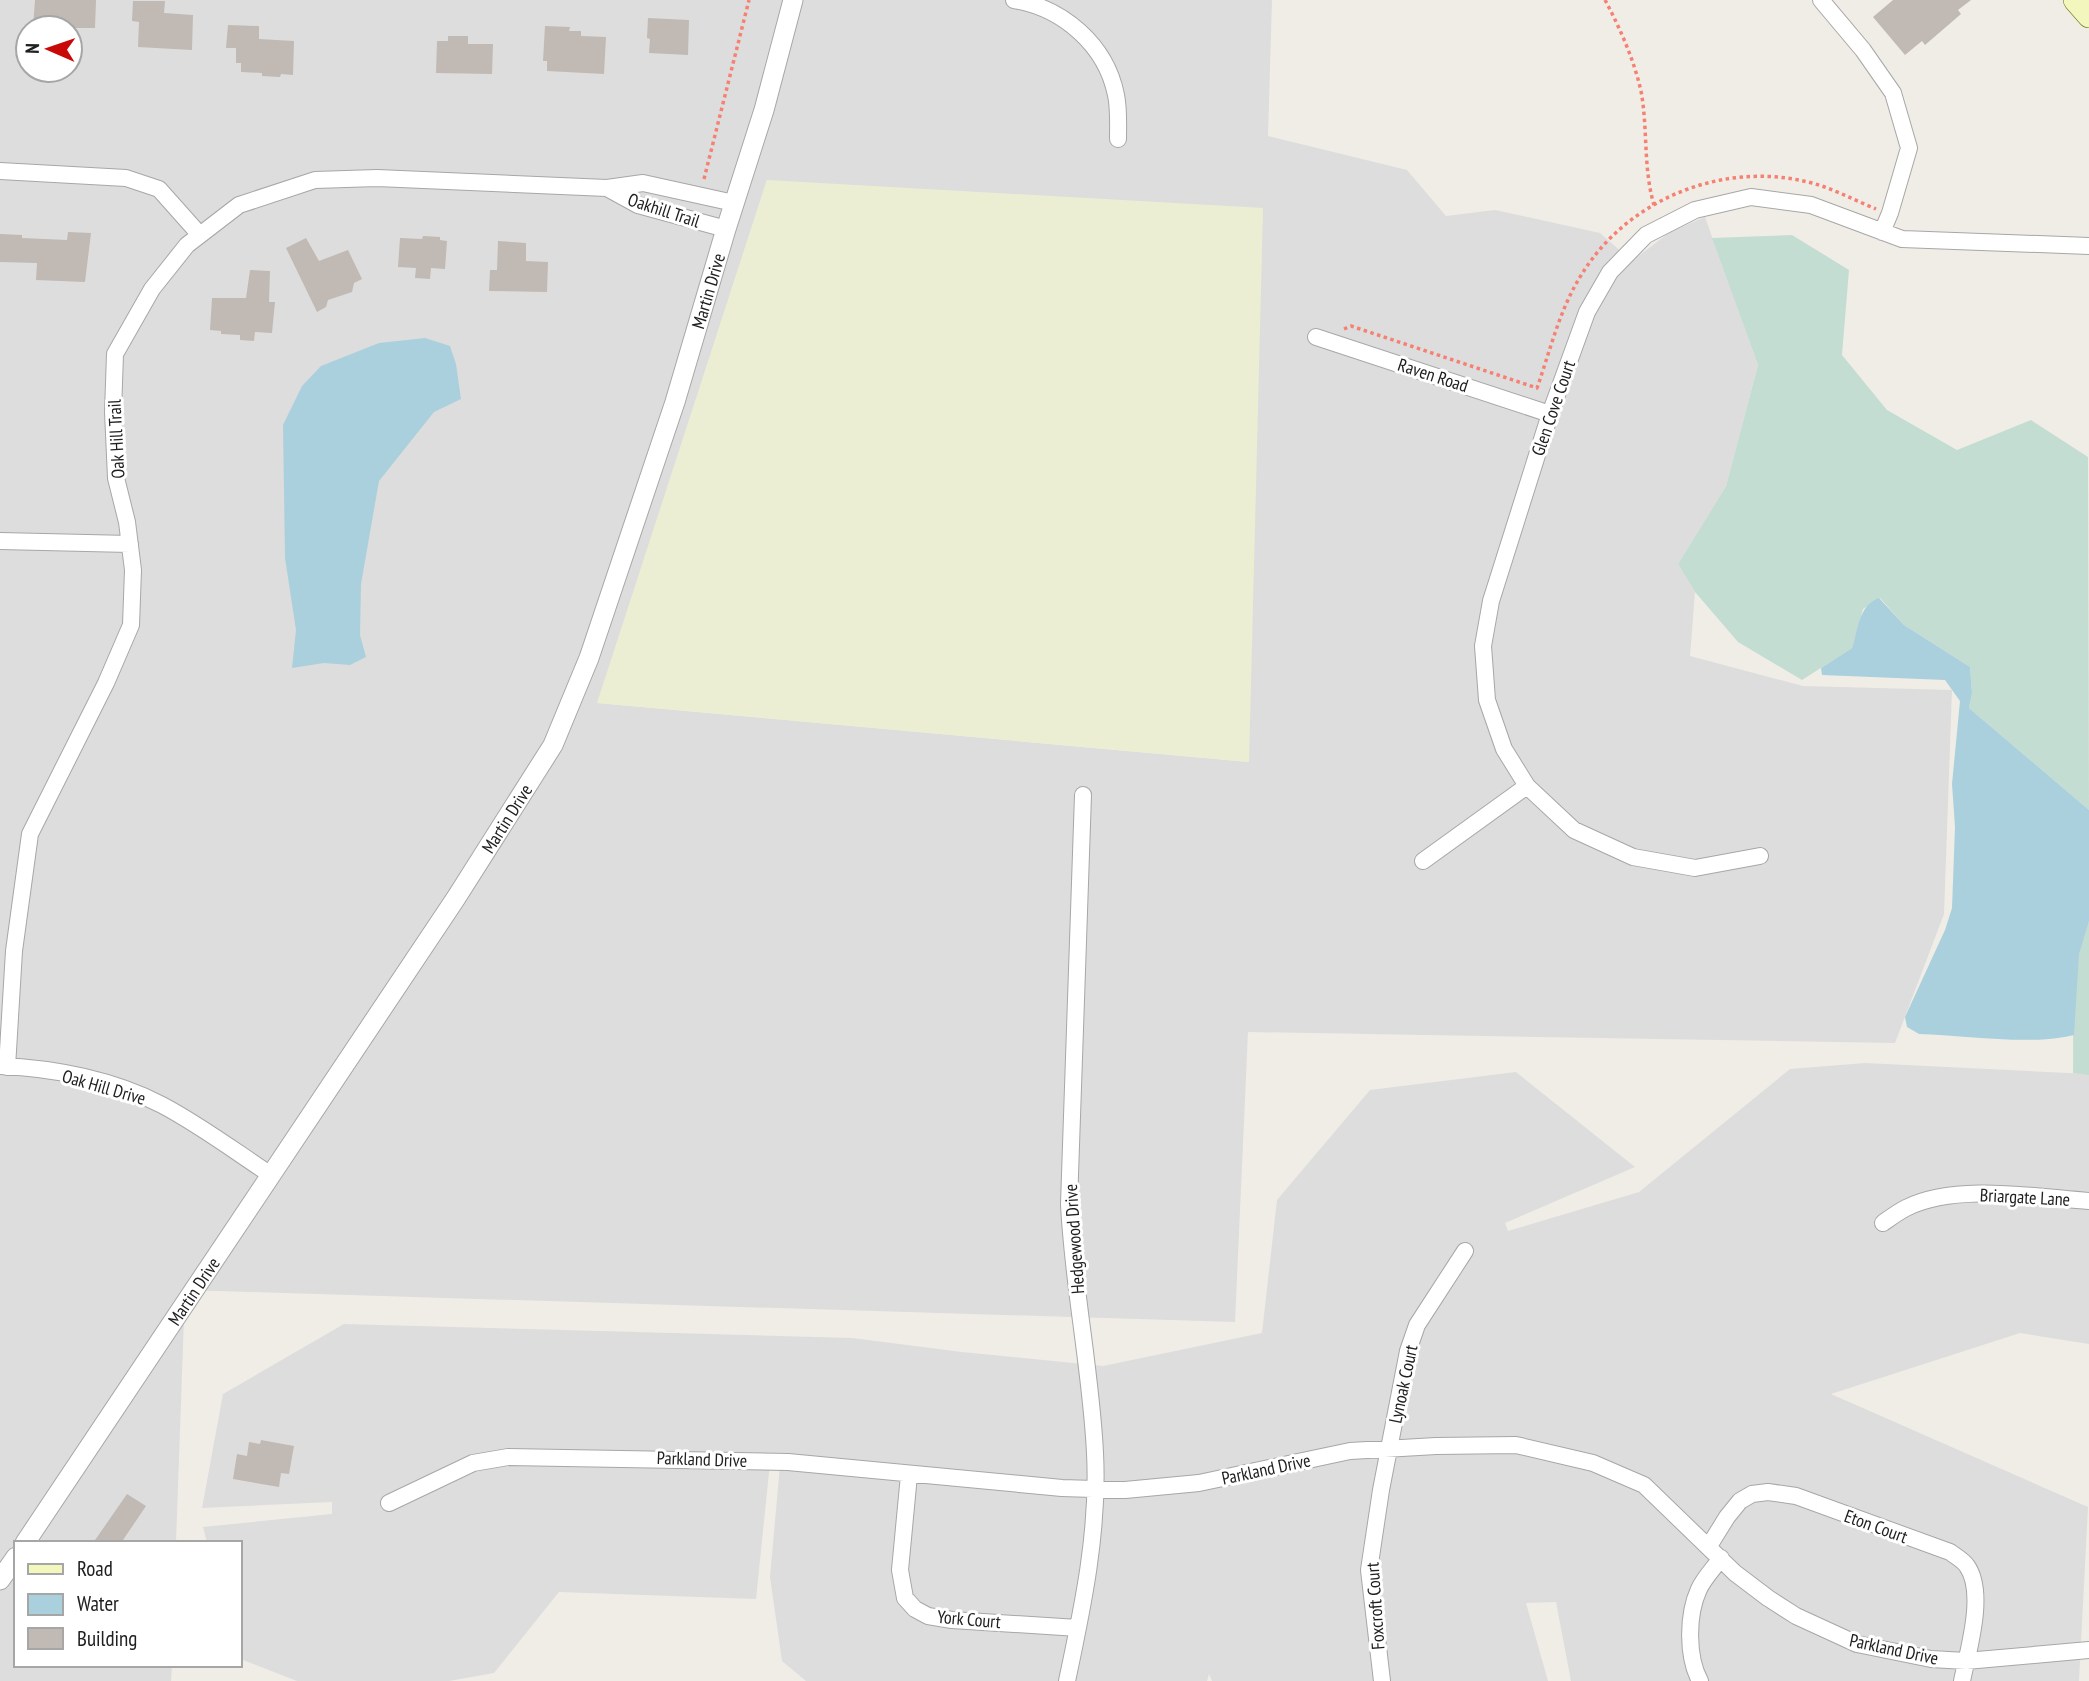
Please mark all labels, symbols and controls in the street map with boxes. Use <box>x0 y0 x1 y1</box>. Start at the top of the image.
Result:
north arrow <box>14 14 84 84</box>
text: N <box>20 43 44 54</box>
street label: Oakhill Trail <box>625 188 704 233</box>
street label: Martin Drive <box>686 250 730 331</box>
street label: Raven Road <box>1395 353 1471 397</box>
street label: Glen Cove Court <box>1526 357 1580 459</box>
street label: Oak Hill Trail <box>102 398 130 479</box>
street label: Martin Drive <box>476 780 537 857</box>
street label: Oak Hill Drive <box>60 1064 148 1110</box>
street label: Hedgewood Drive <box>1059 1183 1089 1295</box>
street label: Briargate Lane <box>1979 1183 2071 1211</box>
street label: Martin Drive <box>162 1253 224 1330</box>
street label: Lynoak Court <box>1383 1343 1423 1425</box>
street label: Parkland Drive <box>656 1446 748 1472</box>
street label: Parkland Drive <box>1219 1448 1313 1490</box>
street label: Eton Court <box>1841 1504 1911 1548</box>
legend <box>14 1541 242 1667</box>
text: Road <box>77 1555 113 1582</box>
street label: Foxcroft Court <box>1360 1561 1390 1651</box>
text: Water <box>77 1590 119 1617</box>
street label: York Court <box>936 1605 1002 1633</box>
text: Building <box>77 1625 137 1652</box>
street label: Parkland Drive <box>1847 1628 1941 1670</box>

